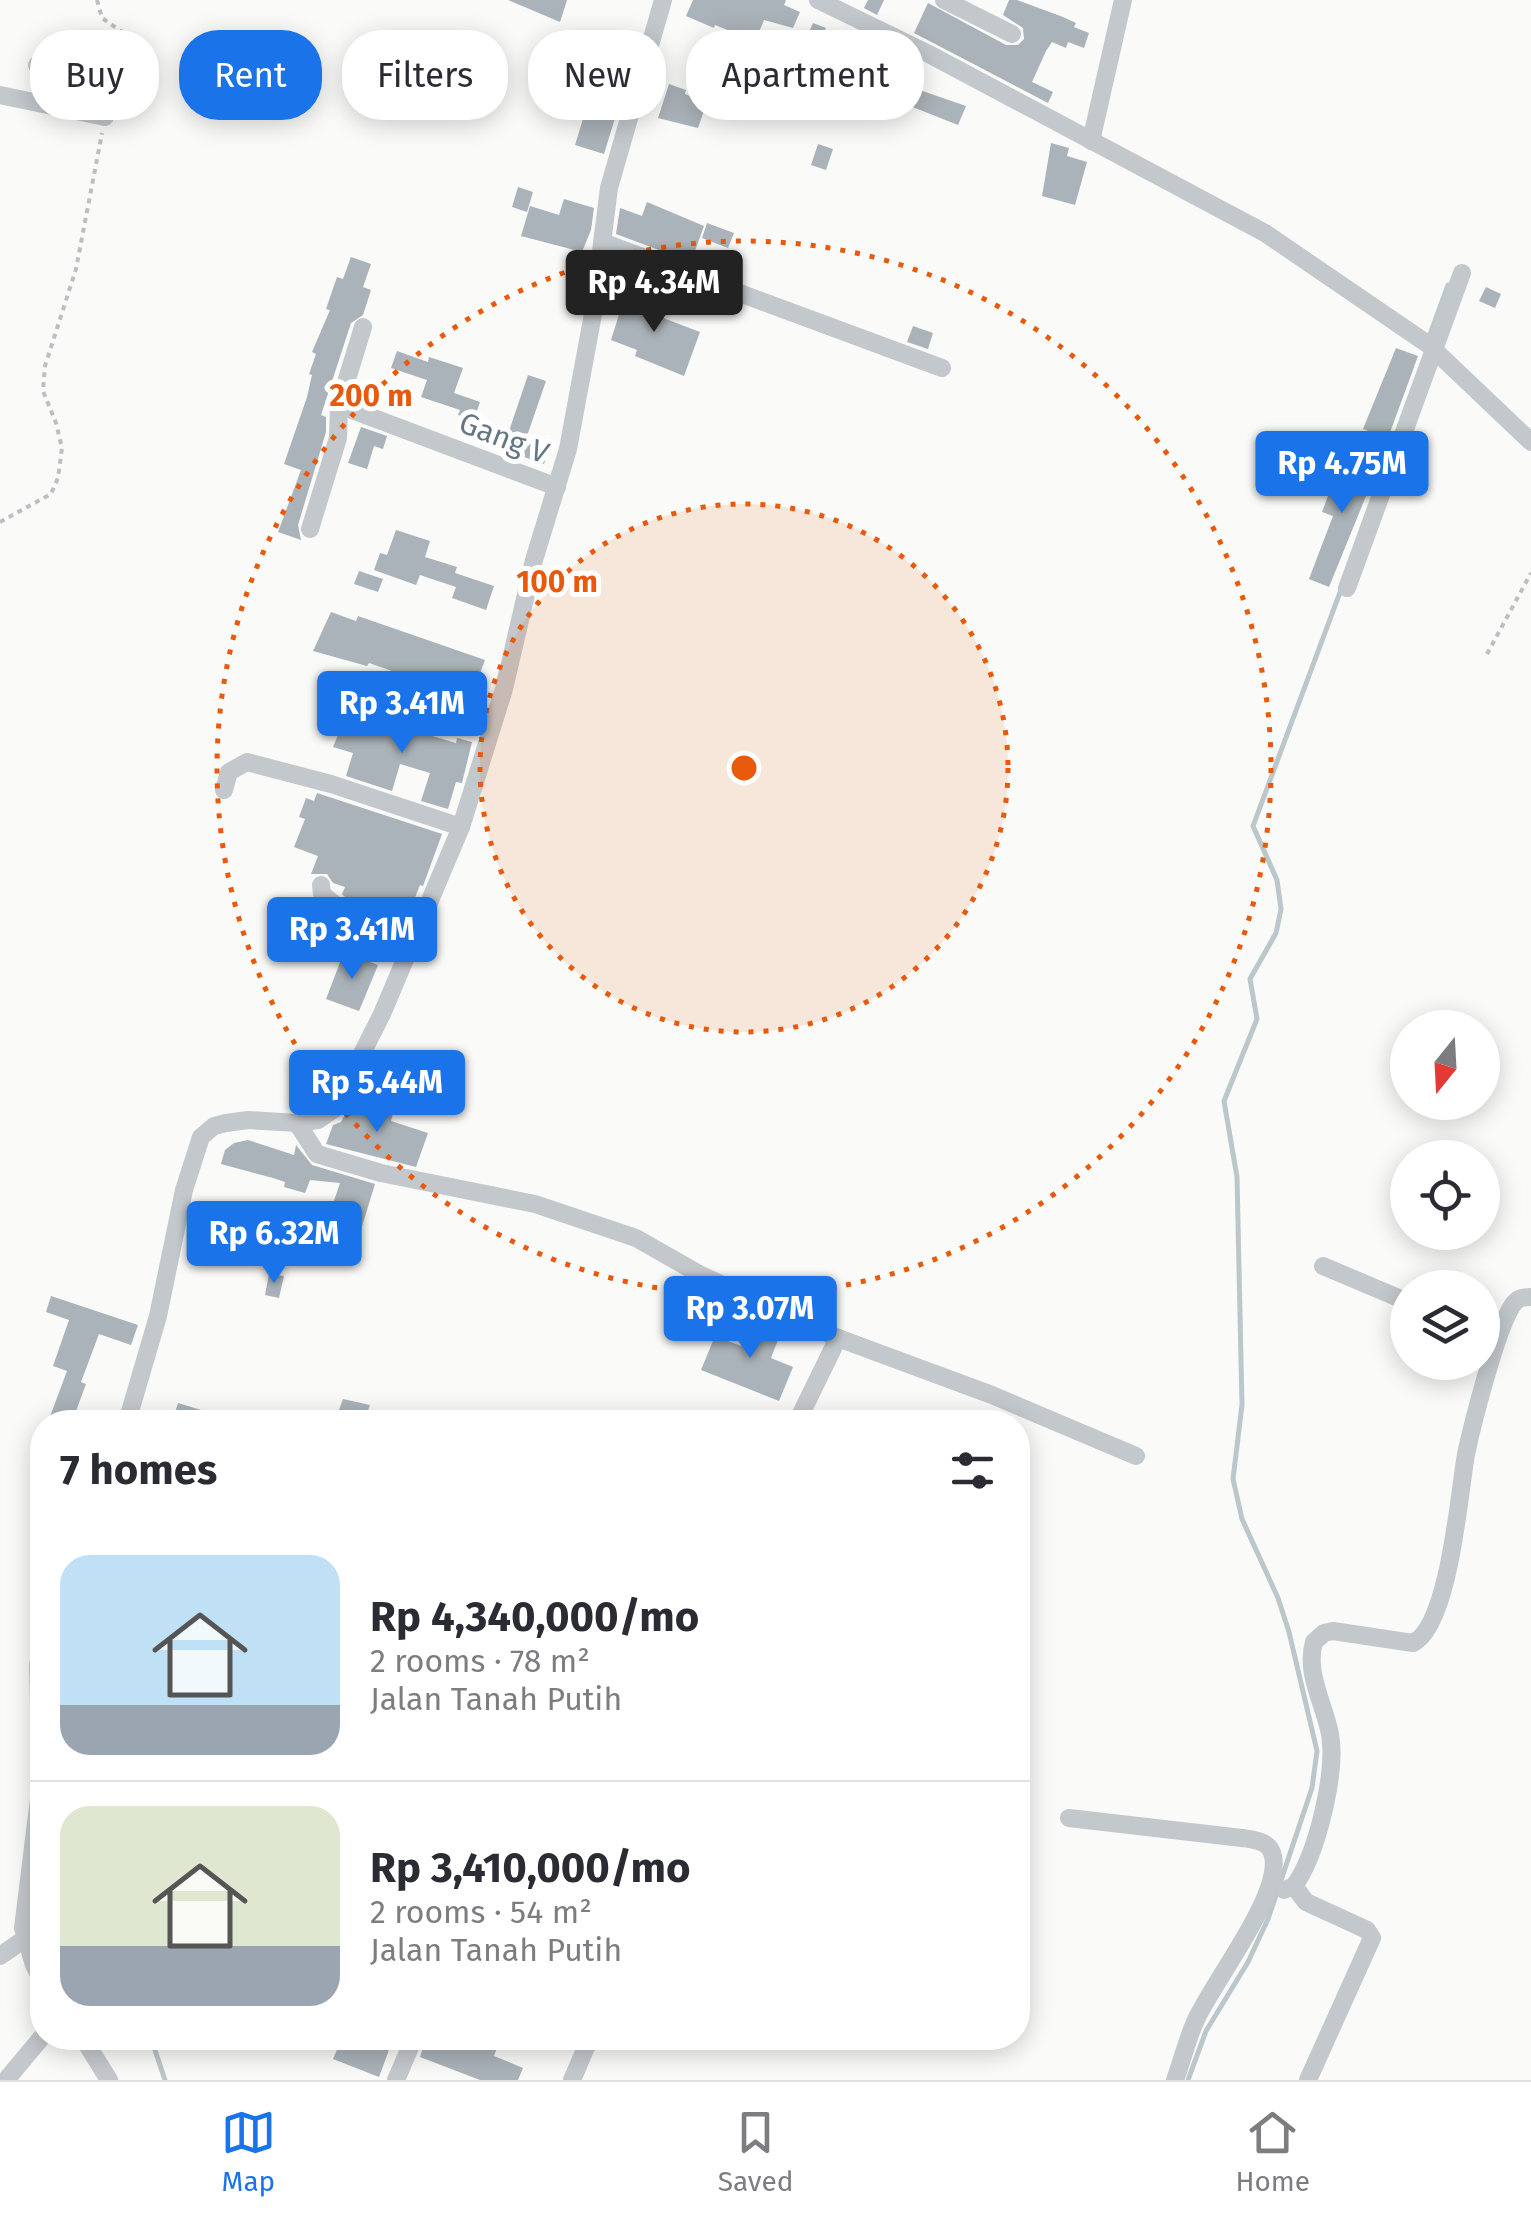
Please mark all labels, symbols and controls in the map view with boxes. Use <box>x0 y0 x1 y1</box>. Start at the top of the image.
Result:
chip: Buy <box>30 30 159 120</box>
chip: Rent <box>179 30 322 120</box>
chip: Filters <box>342 30 508 120</box>
chip: New <box>528 30 666 120</box>
chip: Apartment <box>686 30 924 120</box>
pin: Rp 4.34M <box>551 250 757 335</box>
text: Rp 4.34M <box>588 263 720 301</box>
text: 200 m <box>329 378 413 414</box>
street label: Gang V <box>454 405 554 472</box>
pin: Rp 4.75M <box>1239 431 1445 516</box>
text: Rp 4.75M <box>1277 444 1407 482</box>
text: 100 m <box>516 564 598 600</box>
pin: Rp 3.41M <box>299 671 505 756</box>
text: Rp 3.41M <box>339 684 465 722</box>
centre of rings <box>726 750 762 786</box>
pin: Rp 3.41M <box>249 897 455 982</box>
text: Rp 3.41M <box>289 910 415 948</box>
north arrow <box>1390 1010 1500 1120</box>
map controls <box>1390 1010 1500 1380</box>
pin: Rp 5.44M <box>274 1050 480 1135</box>
text: Rp 5.44M <box>311 1063 443 1101</box>
button: locate <box>1390 1140 1500 1250</box>
pin: Rp 6.32M <box>171 1201 377 1286</box>
text: Rp 6.32M <box>209 1214 339 1252</box>
button: layers <box>1390 1270 1500 1380</box>
pin: Rp 3.07M <box>647 1276 853 1361</box>
text: Rp 3.07M <box>686 1289 814 1327</box>
icon: filters <box>945 1443 1000 1498</box>
text: 7 homes <box>60 1445 217 1495</box>
text: Rp 4,340,000/mo <box>370 1592 699 1642</box>
icon: home <box>140 1595 260 1715</box>
text: 2 rooms · 78 m² <box>370 1642 590 1680</box>
text: Jalan Tanah Putih <box>370 1680 622 1718</box>
text: Rp 3,410,000/mo <box>370 1843 691 1893</box>
icon: home <box>140 1846 260 1966</box>
text: 2 rooms · 54 m² <box>370 1893 592 1931</box>
text: Jalan Tanah Putih <box>370 1931 622 1969</box>
tab: Map <box>221 2105 276 2198</box>
tab: Saved <box>718 2105 794 2198</box>
tab: Home <box>1235 2105 1310 2198</box>

